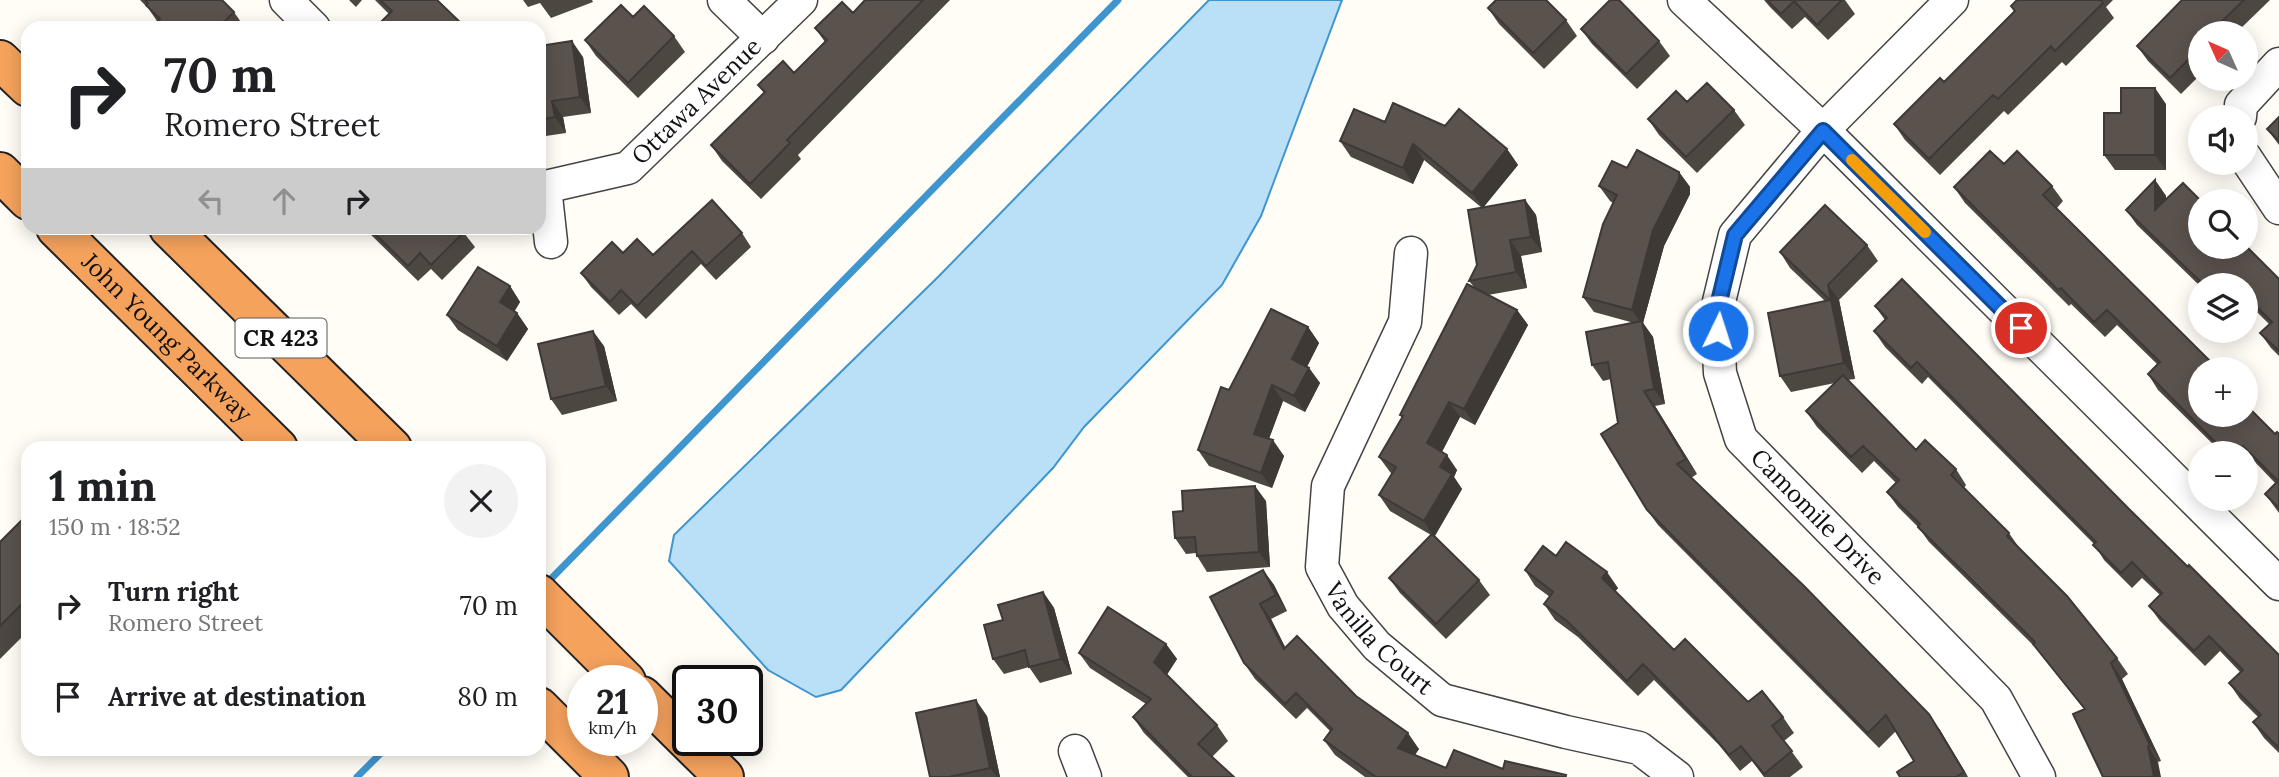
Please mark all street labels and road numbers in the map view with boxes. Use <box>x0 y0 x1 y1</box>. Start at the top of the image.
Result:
street label: Ottawa Avenue <box>625 31 768 171</box>
street label: John Young Parkway <box>75 245 259 429</box>
road number: CR 423 <box>236 318 326 358</box>
street label: Camomile Drive <box>1744 442 1892 591</box>
street label: Vanilla Court <box>1318 576 1440 702</box>

